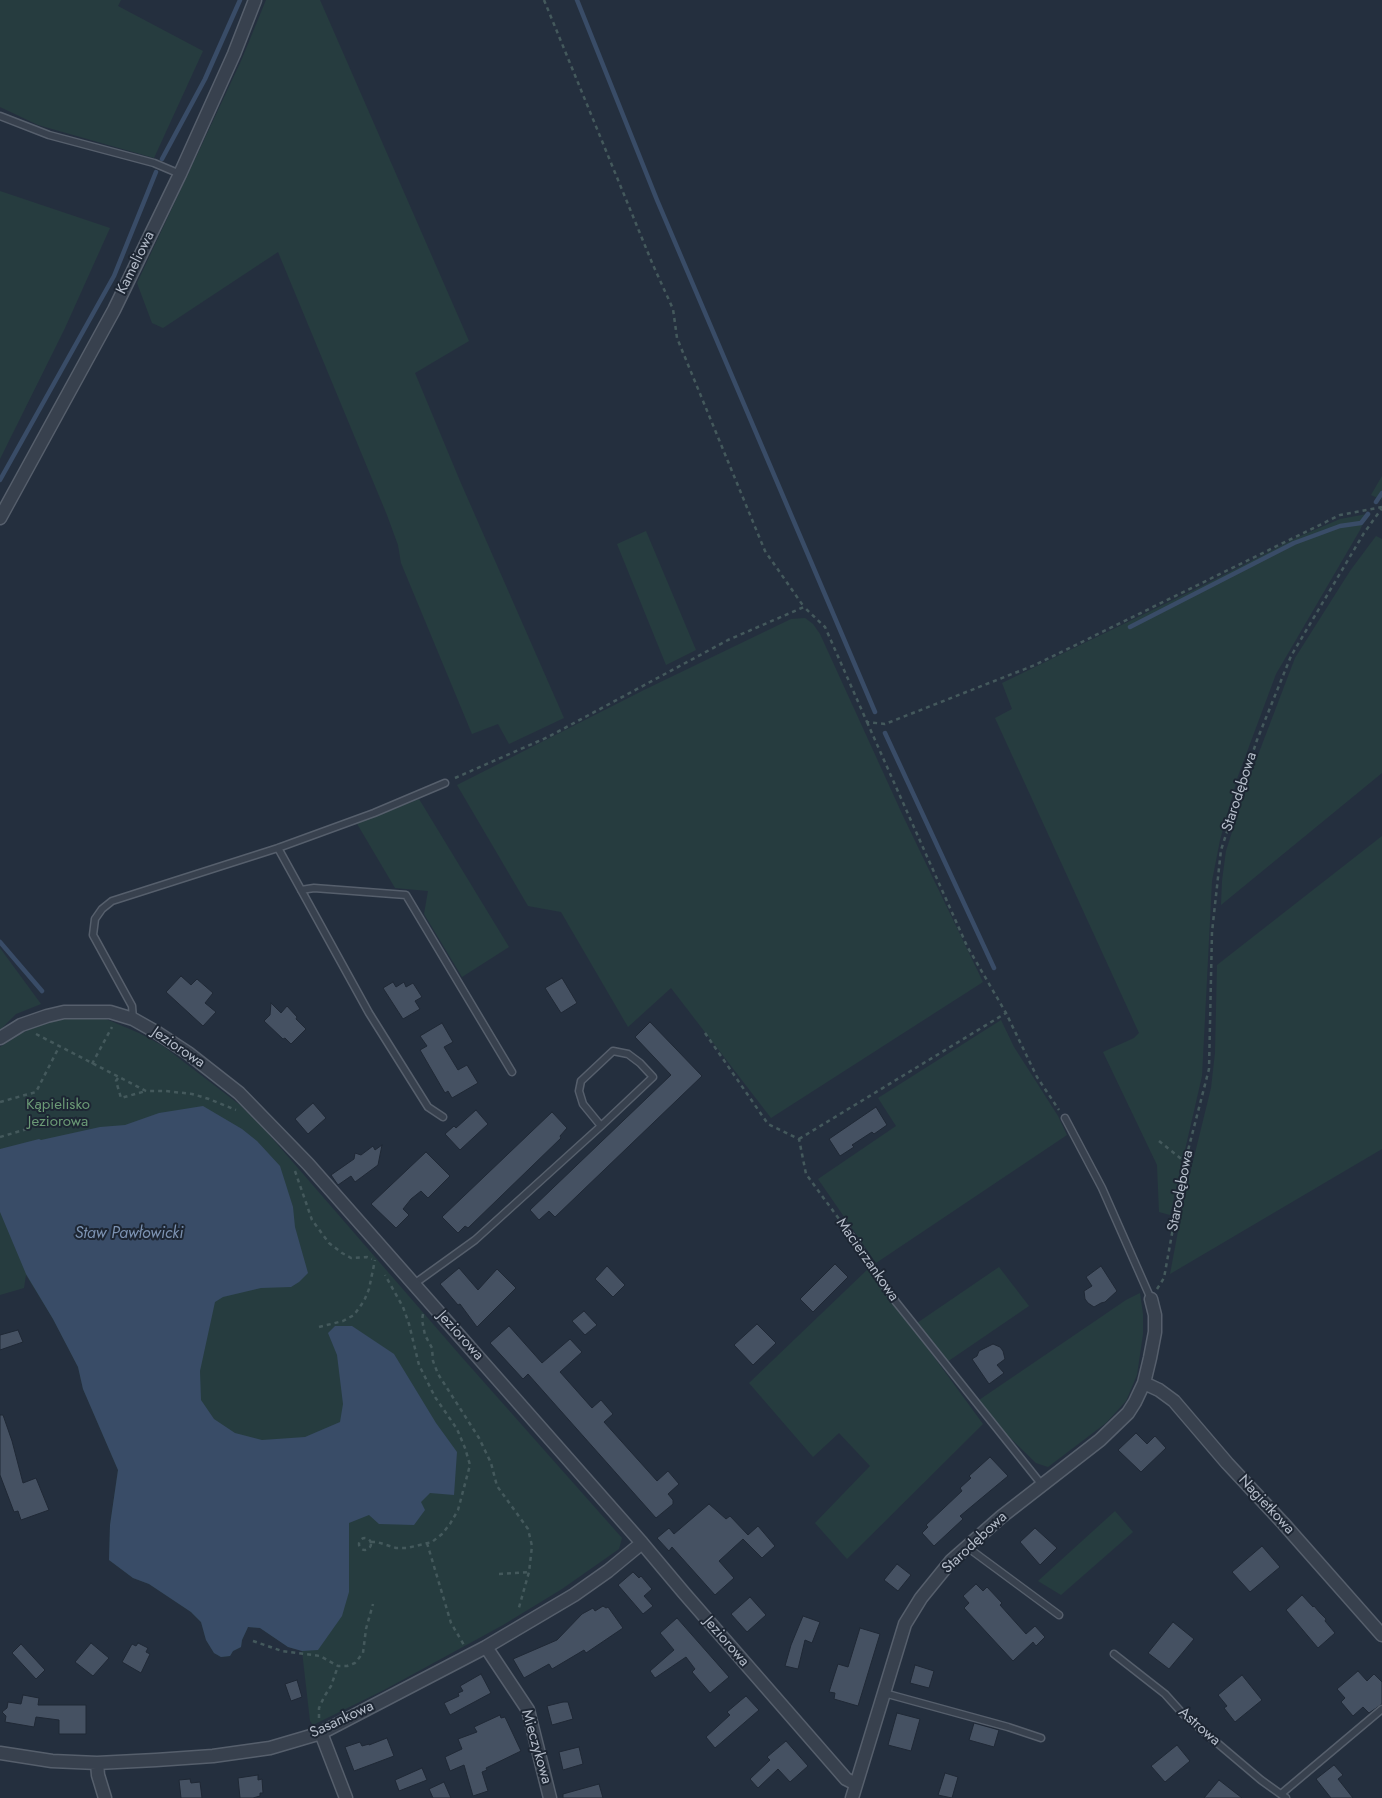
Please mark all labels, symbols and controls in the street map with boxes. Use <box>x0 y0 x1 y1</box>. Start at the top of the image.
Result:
street label: Kameliowa <box>113 229 159 297</box>
street label: Starodębowa <box>1219 750 1261 834</box>
street label: Jeziorowa <box>148 1024 208 1072</box>
park label: Kąpielisko Jeziorowa <box>26 1096 90 1131</box>
street label: Starodębowa <box>1164 1149 1198 1233</box>
street label: Macierzankowa <box>832 1215 902 1305</box>
water label: Staw Pawłowicki <box>75 1224 183 1244</box>
street label: Jeziorowa <box>433 1308 487 1364</box>
street label: Nagietkowa <box>1234 1472 1298 1538</box>
street label: Starodębowa <box>939 1508 1011 1578</box>
street label: Jeziorowa <box>699 1613 753 1671</box>
street label: Sasankowa <box>307 1697 377 1743</box>
street label: Astrowa <box>1174 1704 1224 1750</box>
street label: Mieczykowa <box>517 1708 555 1786</box>

